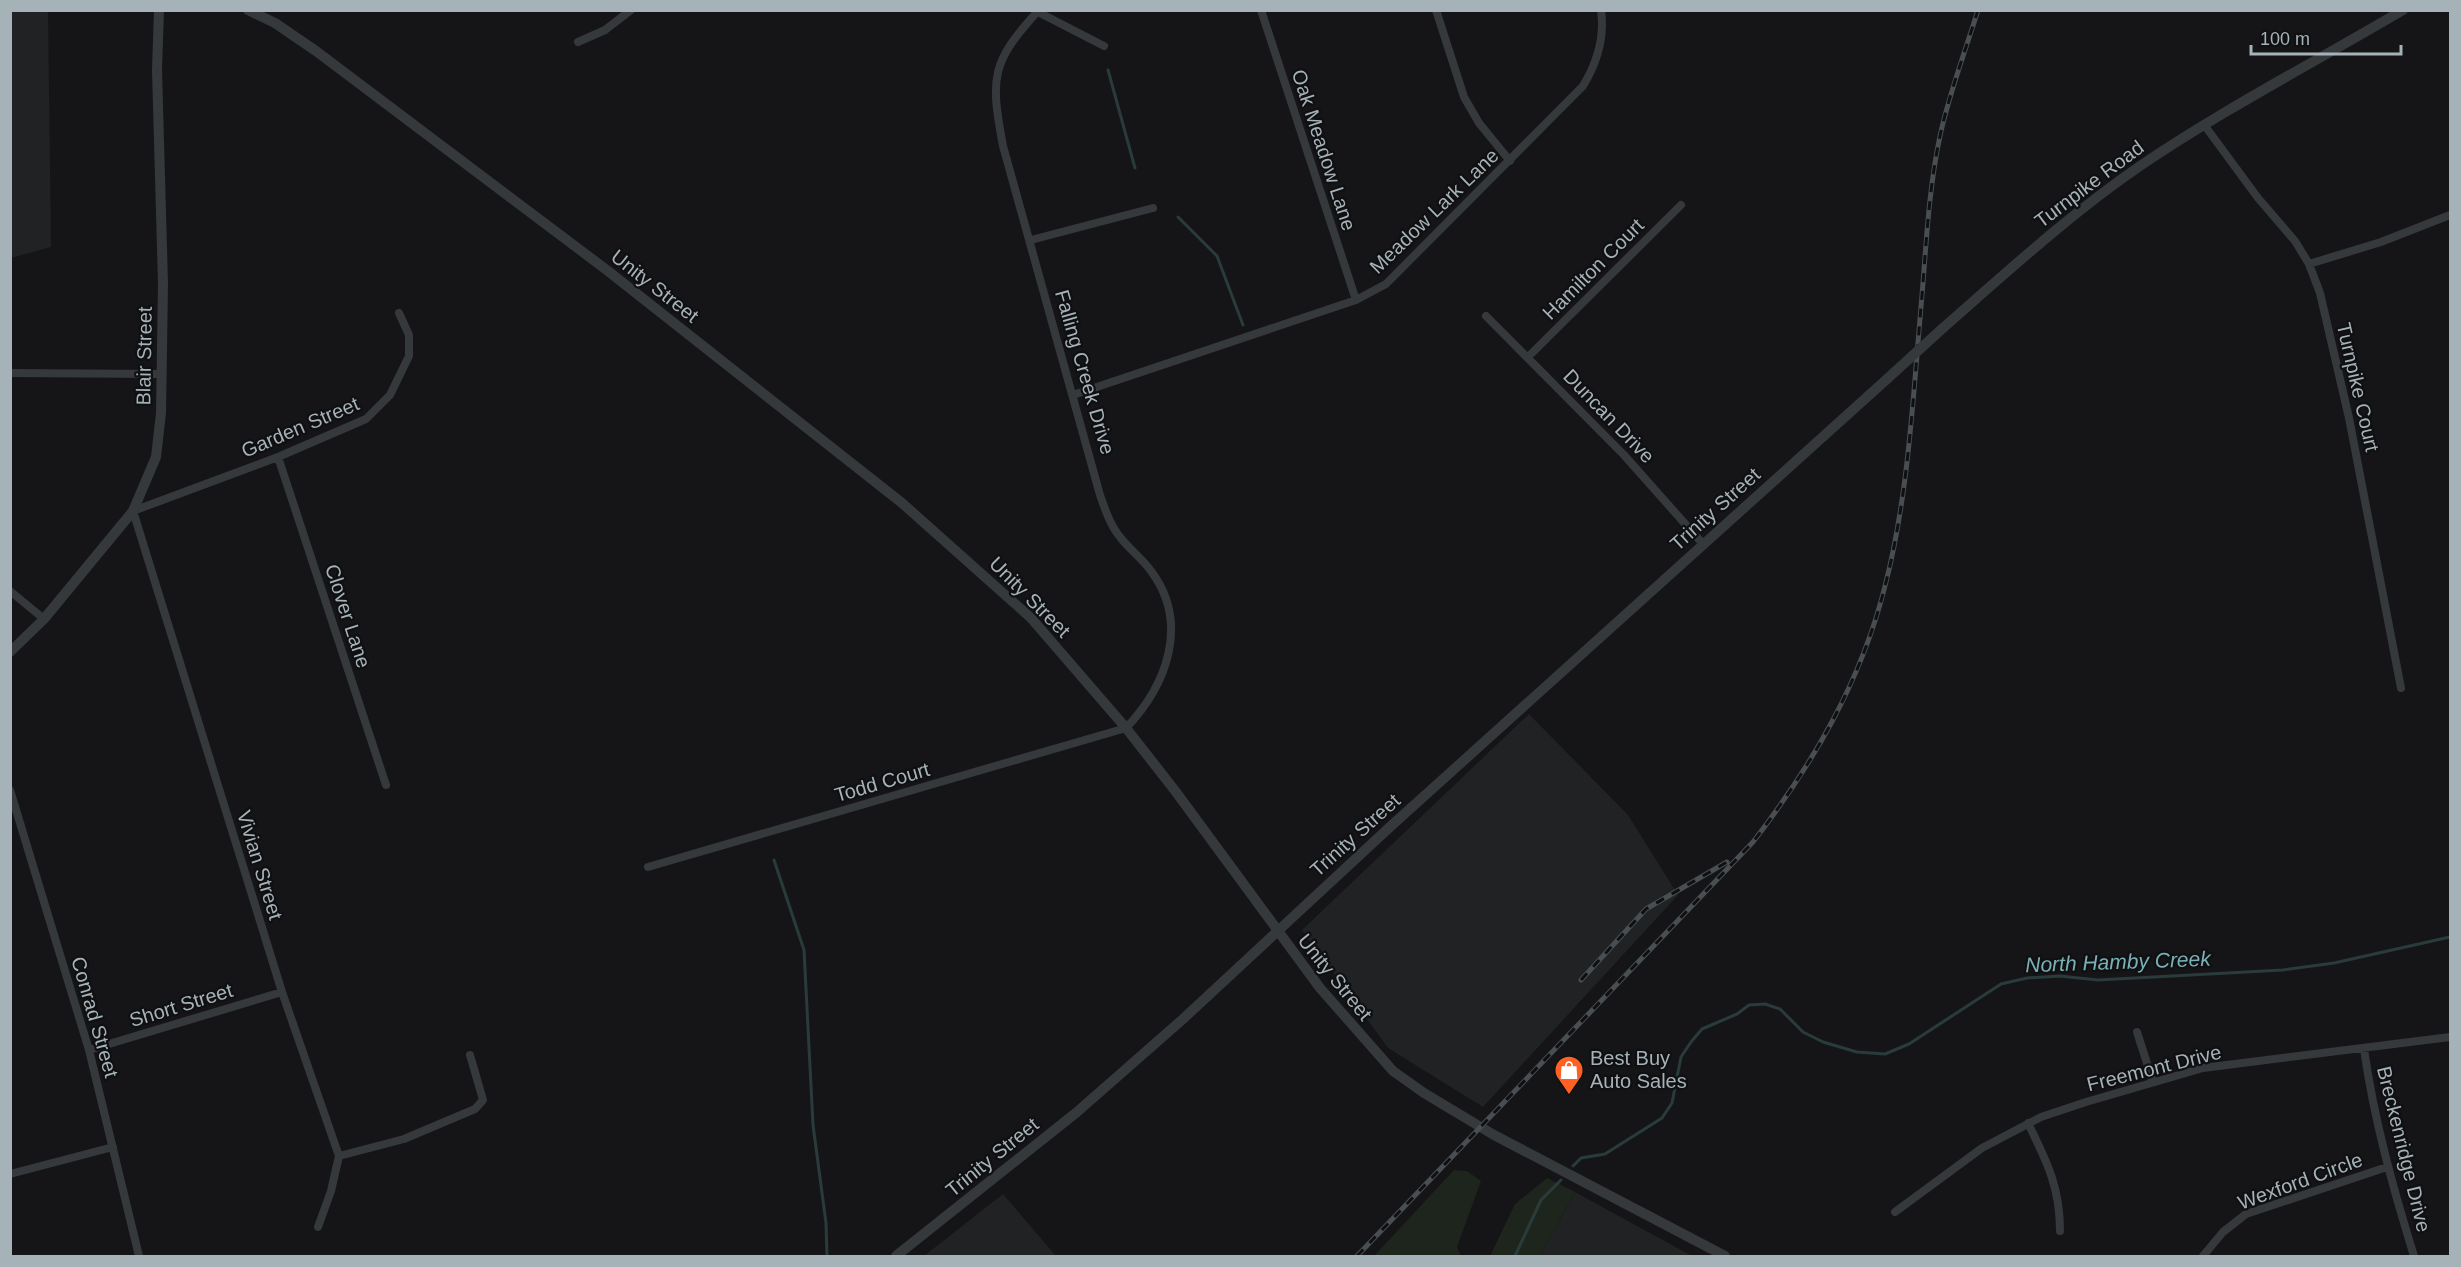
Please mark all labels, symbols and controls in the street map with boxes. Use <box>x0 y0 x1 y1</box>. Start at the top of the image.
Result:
scale bar <box>2251 18 2401 56</box>
text: 100 m <box>2260 29 2310 49</box>
street label: Oak Meadow Lane <box>1288 67 1360 233</box>
street label: Turnpike Road <box>2030 136 2148 232</box>
street label: Meadow Lark Lane <box>1365 144 1503 278</box>
street label: Hamilton Court <box>1538 214 1648 324</box>
street label: Unity Street <box>607 245 703 327</box>
street label: Falling Creek Drive <box>1051 287 1119 457</box>
street label: Blair Street <box>132 306 156 406</box>
street label: Turnpike Court <box>2332 320 2384 454</box>
street label: Duncan Drive <box>1559 365 1659 467</box>
street label: Garden Street <box>238 392 363 462</box>
street label: Trinity Street <box>1666 463 1765 555</box>
street label: Unity Street <box>985 552 1075 642</box>
street label: Clover Lane <box>321 561 375 671</box>
street label: Todd Court <box>832 758 932 806</box>
street label: Trinity Street <box>1306 789 1405 881</box>
street label: Vivian Street <box>233 808 287 923</box>
street label: Unity Street <box>1294 929 1377 1025</box>
water label: North Hamby Creek <box>2025 947 2213 976</box>
street label: Conrad Street <box>67 954 123 1080</box>
street label: Short Street <box>127 979 236 1031</box>
street label: Freemont Drive <box>2084 1041 2224 1095</box>
place label: Best Buy Auto Sales <box>1590 1047 1687 1092</box>
shop icon: Best Buy Auto Sales <box>1553 1054 1585 1096</box>
street label: Breckenridge Drive <box>2373 1064 2435 1234</box>
street label: Trinity Street <box>941 1113 1043 1201</box>
street label: Wexford Circle <box>2235 1148 2365 1214</box>

